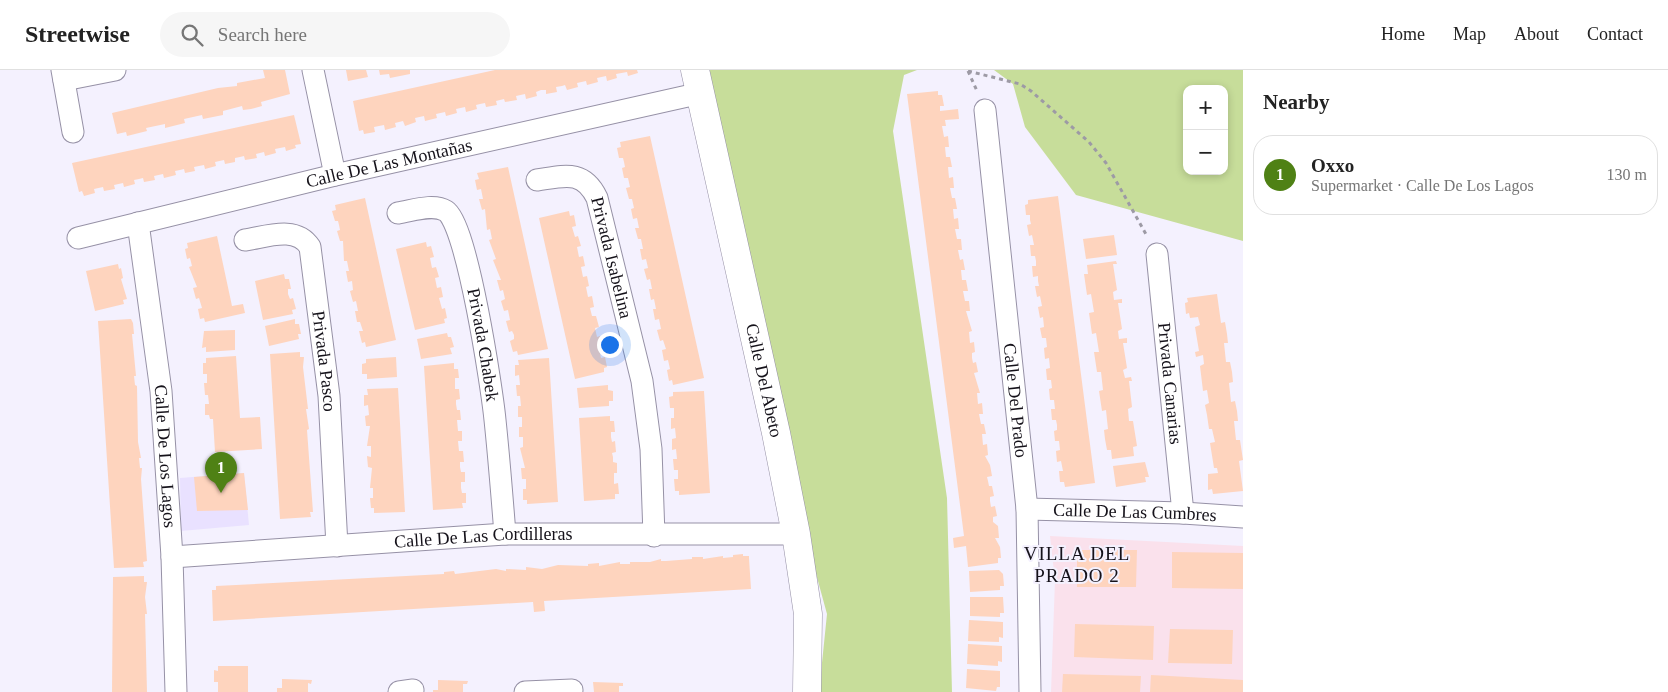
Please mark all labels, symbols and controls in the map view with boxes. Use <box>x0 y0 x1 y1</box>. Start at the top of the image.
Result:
search box <box>160 12 510 57</box>
text: Streetwise <box>25 21 130 47</box>
icon: search <box>178 21 206 49</box>
text: Search here <box>218 24 307 45</box>
text: Home <box>1381 24 1425 44</box>
text: Map <box>1453 24 1486 44</box>
text: About <box>1514 24 1559 44</box>
text: Contact <box>1587 24 1643 44</box>
map controls <box>1183 85 1228 175</box>
button: + <box>1183 85 1228 130</box>
text: Nearby <box>1263 90 1330 114</box>
button: − <box>1183 130 1228 175</box>
street label: Calle De Las Montañas <box>304 135 474 192</box>
text: Oxxo <box>1311 155 1354 176</box>
text: 1 <box>1276 166 1284 183</box>
text: 130 m <box>1607 166 1647 183</box>
text: Supermarket · Calle De Los Lagos <box>1311 177 1534 194</box>
street label: Privada Isabelina <box>587 195 636 320</box>
street label: Privada Chabek <box>463 286 503 403</box>
street label: Privada Pasco <box>308 310 340 412</box>
street label: Privada Canarias <box>1154 321 1186 445</box>
street label: Calle Del Abeto <box>742 322 787 439</box>
your location <box>597 332 623 358</box>
street label: Calle Del Prado <box>1000 342 1032 459</box>
street label: Calle De Los Lagos <box>150 383 180 529</box>
pin: 1 <box>205 452 237 493</box>
street label: Calle De Las Cumbres <box>1053 500 1217 525</box>
street label: Calle De Las Cordilleras <box>393 524 573 552</box>
district label: VILLA DEL PRADO 2 <box>1024 543 1130 586</box>

